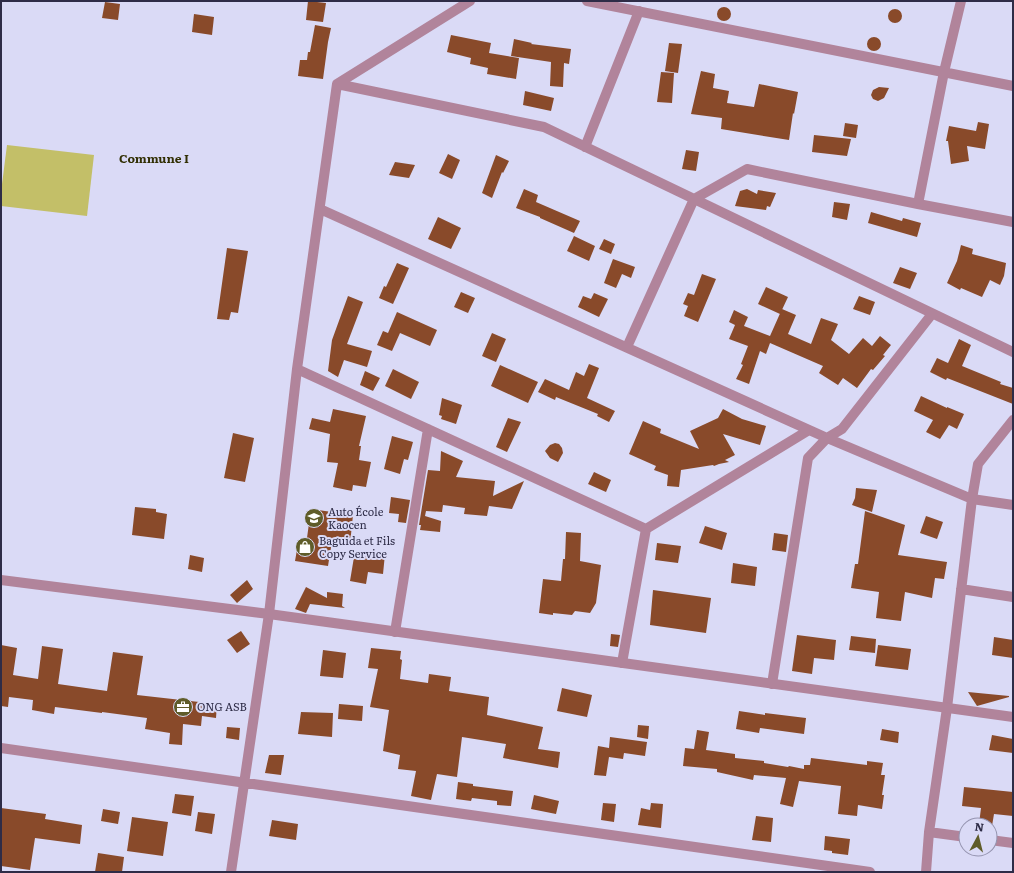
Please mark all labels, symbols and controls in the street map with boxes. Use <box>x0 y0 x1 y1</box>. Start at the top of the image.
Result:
district label: Commune I <box>119 149 189 167</box>
place label: Auto École Kaocen <box>328 503 384 532</box>
school or university icon: Auto École Kaocen <box>303 507 325 529</box>
place label: Baguida et Fils Copy Service <box>319 532 395 561</box>
shop icon: Baguida et Fils Copy Service <box>294 536 316 558</box>
office icon: ONG ASB <box>172 696 194 718</box>
place label: ONG ASB <box>197 698 247 714</box>
north arrow <box>958 817 998 857</box>
text: N <box>974 818 985 835</box>

